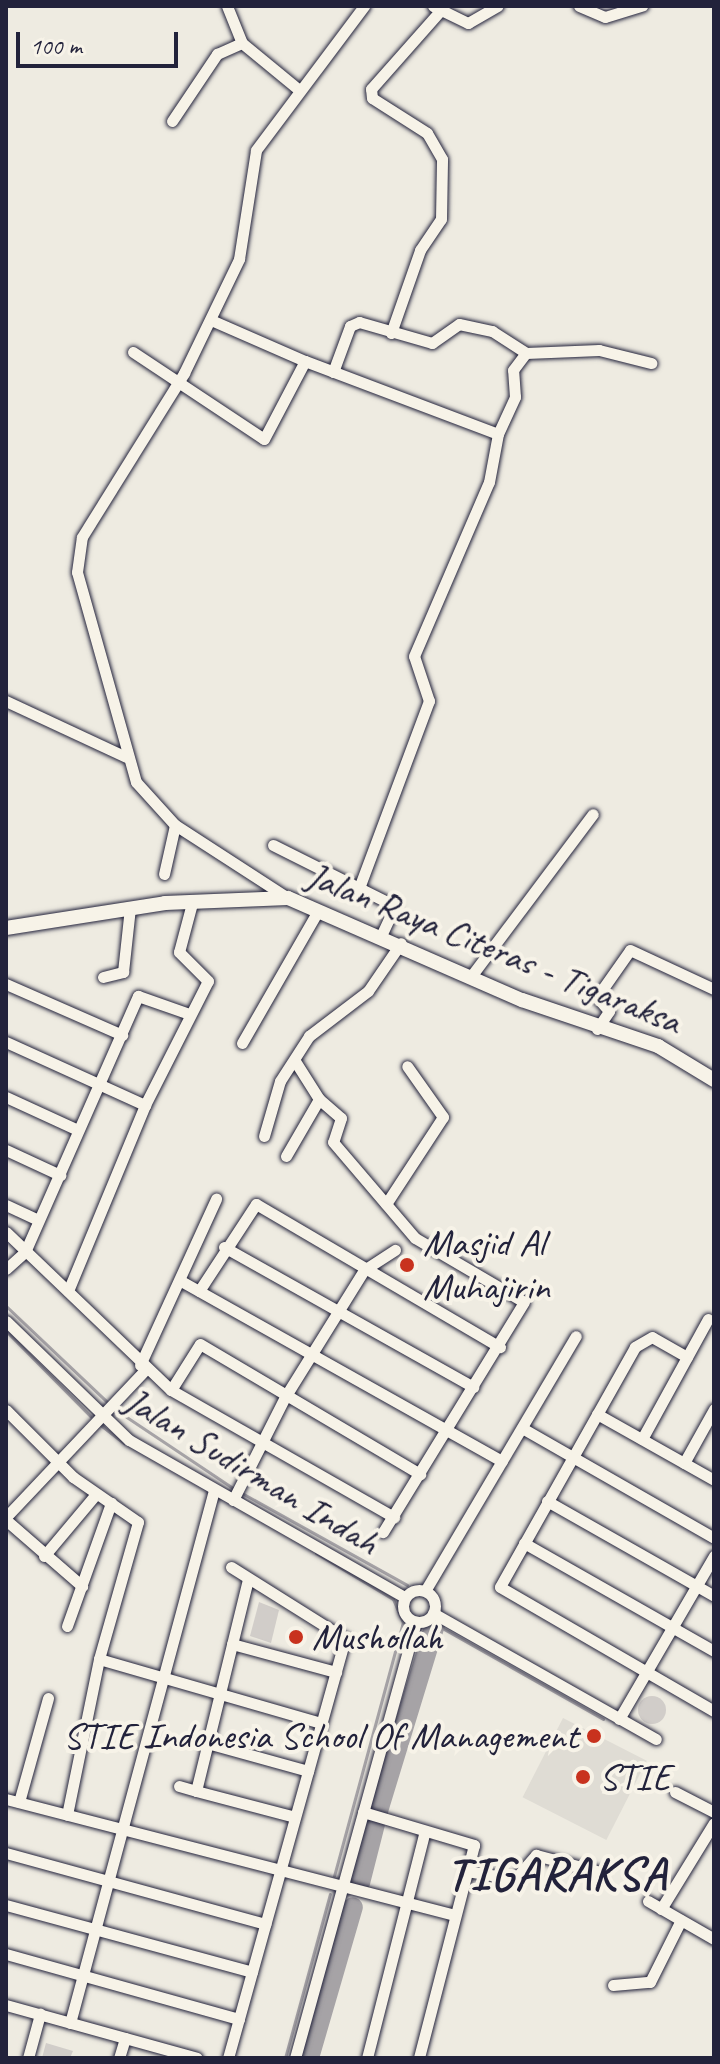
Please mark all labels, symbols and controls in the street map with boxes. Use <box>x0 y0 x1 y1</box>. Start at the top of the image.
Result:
scale bar <box>20 16 182 66</box>
text: 100 m <box>30 31 82 61</box>
street label: Jalan Raya Citeras - Tigaraksa <box>301 852 687 1044</box>
place label: Masjid Al Muhajirin <box>423 1220 550 1310</box>
marker: Masjid Al Muhajirin <box>398 1256 416 1274</box>
street label: Jalan Sudirman Indah <box>117 1378 387 1564</box>
place label: Mushollah <box>312 1614 442 1660</box>
marker: Mushollah <box>287 1628 305 1646</box>
place label: STIE Indonesia School Of Management <box>65 1713 578 1759</box>
marker: STIE Indonesia School Of Management <box>585 1727 603 1745</box>
place label: STIE <box>599 1754 671 1800</box>
marker: STIE <box>574 1768 592 1786</box>
district label: TIGARAKSA <box>448 1846 666 1902</box>

